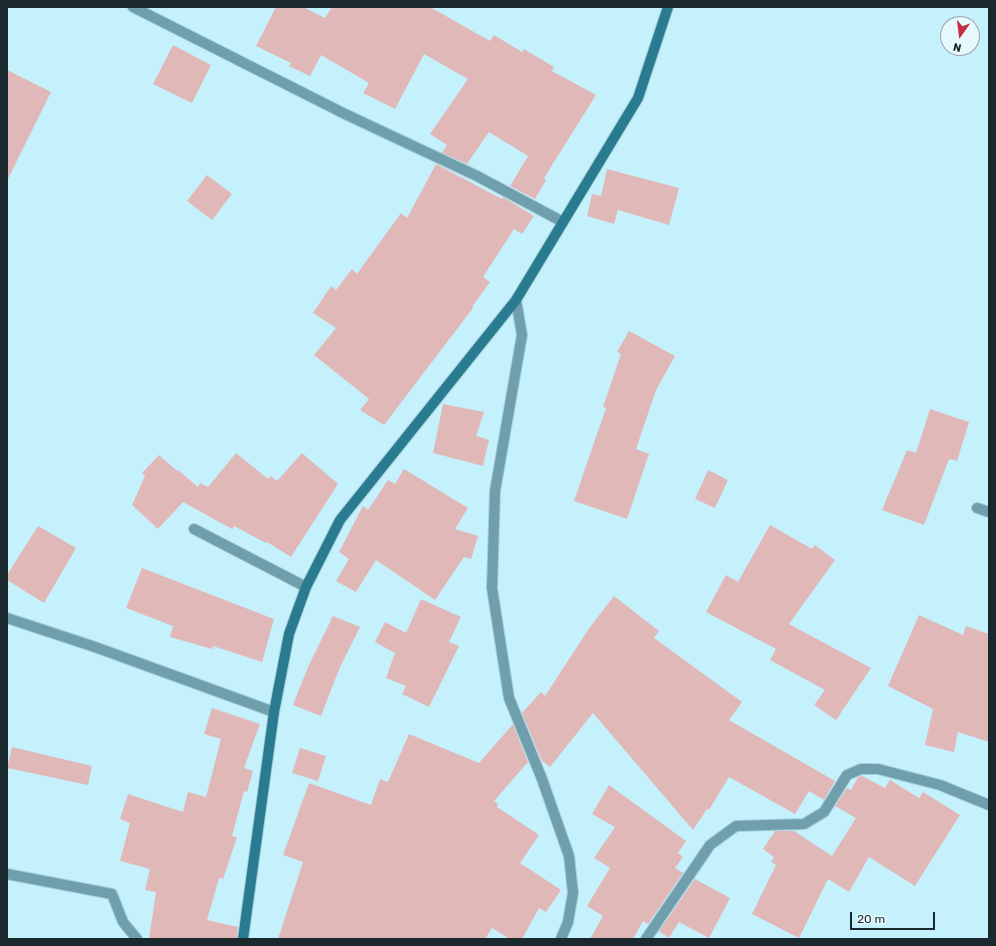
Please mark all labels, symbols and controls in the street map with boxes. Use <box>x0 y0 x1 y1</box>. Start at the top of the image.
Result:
north arrow <box>940 16 980 56</box>
text: N <box>952 40 963 54</box>
scale bar <box>852 904 937 930</box>
text: 20 m <box>857 912 885 926</box>

